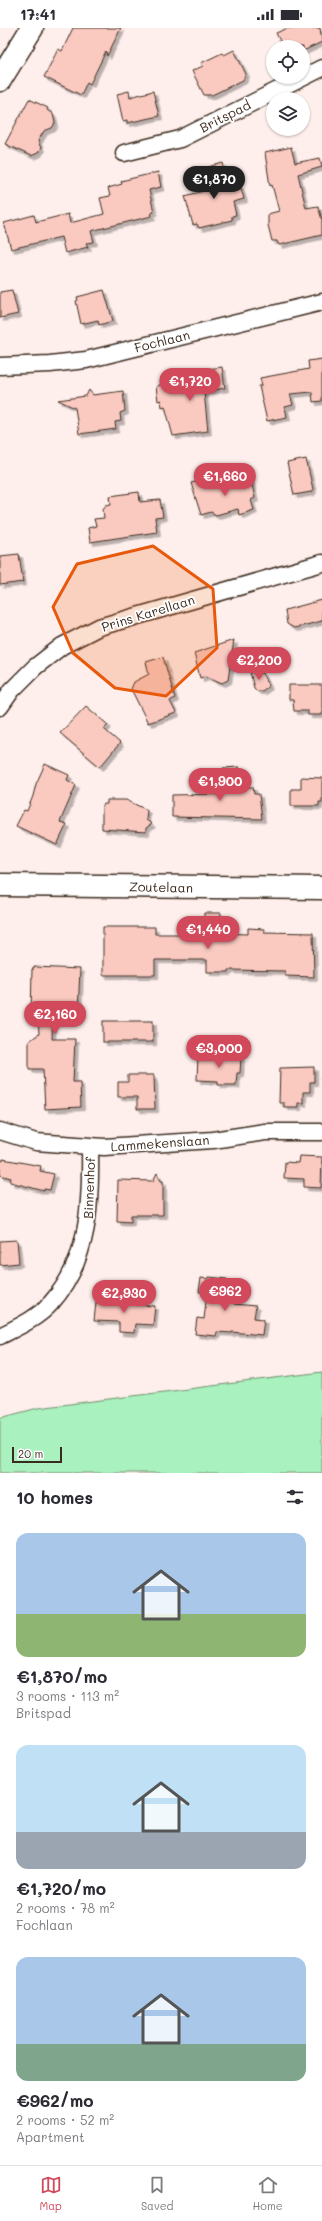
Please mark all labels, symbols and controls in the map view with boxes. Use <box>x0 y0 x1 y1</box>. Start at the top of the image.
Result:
text: 17:41 <box>20 4 56 24</box>
map controls <box>266 40 310 136</box>
button: locate <box>266 40 310 84</box>
button: layers <box>266 92 310 136</box>
street label: Britspad <box>196 95 253 136</box>
pin: €1,870 <box>181 166 247 200</box>
text: €1,870 <box>192 170 236 187</box>
street label: Fochlaan <box>132 325 191 356</box>
pin: €1,720 <box>157 368 223 402</box>
text: €1,720 <box>168 372 212 389</box>
pin: €1,660 <box>192 463 258 497</box>
text: €1,660 <box>203 467 247 484</box>
street label: Prins Karellaan <box>99 590 197 635</box>
pin: €2,200 <box>226 647 292 681</box>
text: €2,200 <box>236 651 282 668</box>
pin: €1,900 <box>187 768 253 802</box>
text: €1,900 <box>198 772 242 789</box>
street label: Zoutelaan <box>129 877 193 896</box>
pin: €1,440 <box>175 916 241 950</box>
text: €1,440 <box>185 920 231 937</box>
pin: €2,160 <box>22 1001 88 1035</box>
text: €2,160 <box>33 1005 77 1022</box>
pin: €3,000 <box>186 1035 252 1069</box>
text: €3,000 <box>195 1039 243 1056</box>
street label: Lammekenslaan <box>110 1131 210 1154</box>
street label: Binnenhof <box>79 1156 98 1219</box>
pin: €962 <box>201 1278 249 1312</box>
pin: €2,930 <box>91 1280 157 1314</box>
text: €962 <box>208 1282 242 1299</box>
text: €2,930 <box>101 1284 147 1301</box>
scale bar <box>12 1445 62 1464</box>
text: 20 m <box>18 1446 43 1461</box>
text: 10 homes <box>16 1486 93 1508</box>
icon: filters <box>284 1486 306 1508</box>
icon: home <box>125 1559 197 1631</box>
text: €1,870/mo <box>16 1665 107 1687</box>
text: 3 rooms · 113 m² <box>16 1687 119 1704</box>
text: Britspad <box>16 1704 71 1721</box>
icon: home <box>125 1771 197 1843</box>
text: €1,720/mo <box>16 1877 106 1899</box>
text: 2 rooms · 78 m² <box>16 1899 115 1916</box>
text: Fochlaan <box>16 1916 73 1933</box>
icon: home <box>125 1983 197 2055</box>
text: €962/mo <box>16 2089 94 2111</box>
text: 2 rooms · 52 m² <box>16 2111 114 2128</box>
text: Apartment <box>16 2128 85 2145</box>
tab: Map <box>39 2174 62 2213</box>
tab: Saved <box>141 2174 174 2213</box>
tab: Home <box>253 2174 282 2213</box>

